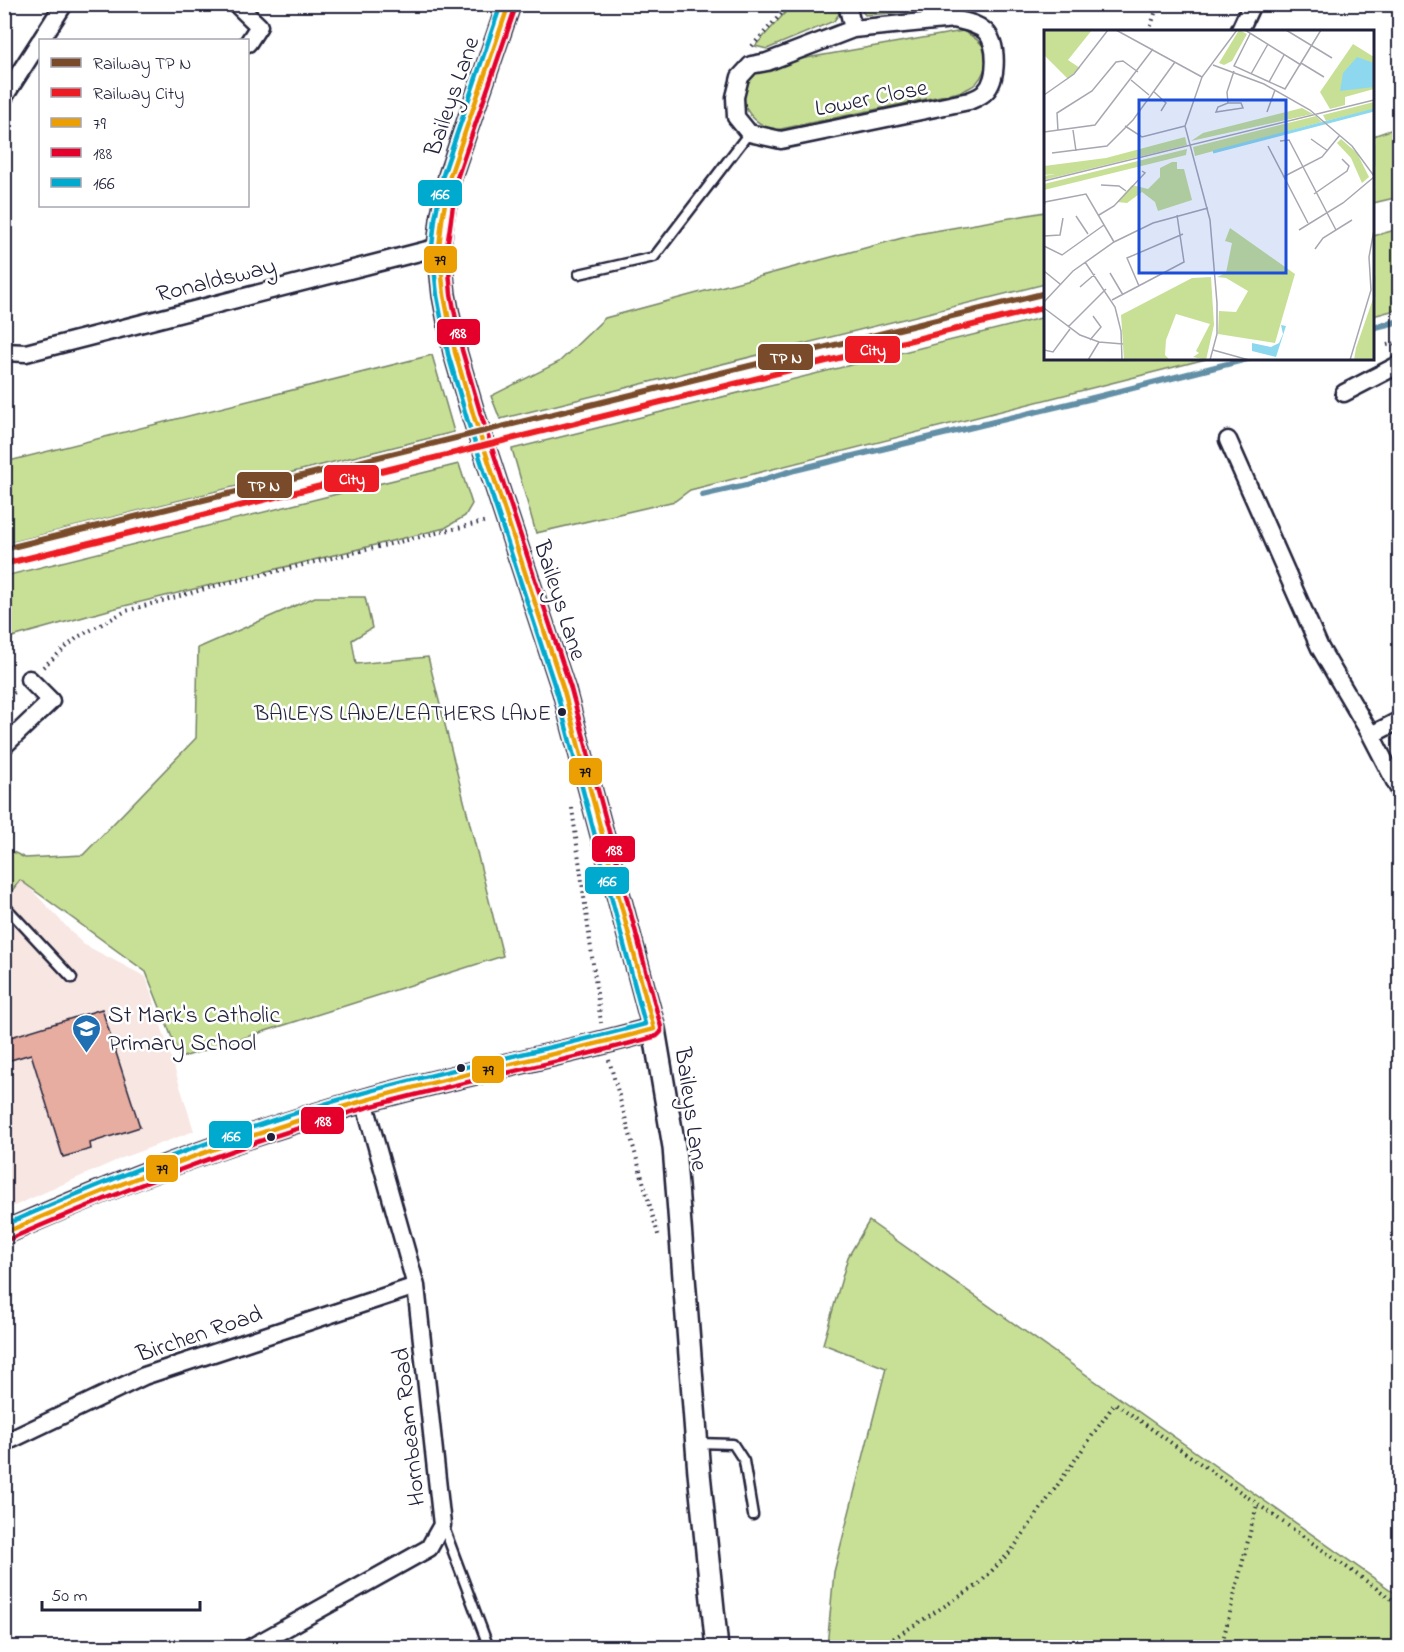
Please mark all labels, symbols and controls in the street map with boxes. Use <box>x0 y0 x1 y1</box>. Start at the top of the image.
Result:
inset map <box>1044 30 1374 360</box>
street label: Baileys Lane <box>416 32 491 163</box>
legend <box>39 39 249 207</box>
text: Railway TP N <box>93 52 191 78</box>
street label: Lower Close <box>812 71 931 128</box>
text: Railway City <box>93 82 184 108</box>
text: 79 <box>93 112 106 138</box>
text: 188 <box>93 142 112 168</box>
text: 166 <box>93 172 115 198</box>
line badge: 166 <box>417 179 463 207</box>
text: 166 <box>430 183 451 207</box>
line badge: 79 <box>423 245 458 274</box>
text: 79 <box>434 249 446 273</box>
street label: Ronaldsway <box>153 250 280 314</box>
line badge: 188 <box>436 318 481 346</box>
text: 188 <box>449 322 467 346</box>
line badge: City <box>844 335 901 364</box>
text: City <box>860 339 886 364</box>
line badge: TP N <box>757 343 814 371</box>
text: TP N <box>770 347 802 371</box>
line badge: City <box>323 464 380 493</box>
text: City <box>339 468 365 493</box>
line badge: TP N <box>236 471 293 499</box>
text: TP N <box>248 475 280 499</box>
street label: Baileys Lane <box>522 535 595 666</box>
place label: BAILEYS LANE/LEATHERS LANE <box>253 699 551 731</box>
marker: BAILEYS LANE/LEATHERS LANE <box>556 706 568 718</box>
line badge: 79 <box>568 757 603 786</box>
text: 79 <box>579 761 591 785</box>
line badge: 188 <box>591 835 636 863</box>
text: 188 <box>605 839 623 863</box>
line badge: 166 <box>584 866 630 895</box>
text: 166 <box>597 870 618 894</box>
place label: St Mark's Catholic Primary School <box>108 999 280 1063</box>
school or university icon: St Mark's Catholic Primary School <box>71 1012 103 1054</box>
street label: Baileys Lane <box>662 1044 716 1174</box>
line badge: 79 <box>471 1055 505 1084</box>
text: 79 <box>482 1059 494 1083</box>
unlabelled marker <box>455 1062 467 1074</box>
line badge: 188 <box>300 1106 345 1135</box>
text: 188 <box>314 1110 332 1134</box>
line badge: 166 <box>208 1120 253 1149</box>
text: 166 <box>221 1125 242 1149</box>
unlabelled marker <box>265 1131 277 1143</box>
line badge: 79 <box>145 1154 179 1183</box>
text: 79 <box>156 1158 168 1182</box>
street label: Birchen Road <box>131 1297 268 1374</box>
street label: Hornbeam Road <box>385 1345 436 1508</box>
scale bar <box>42 1574 200 1612</box>
text: 50 m <box>51 1584 88 1610</box>

